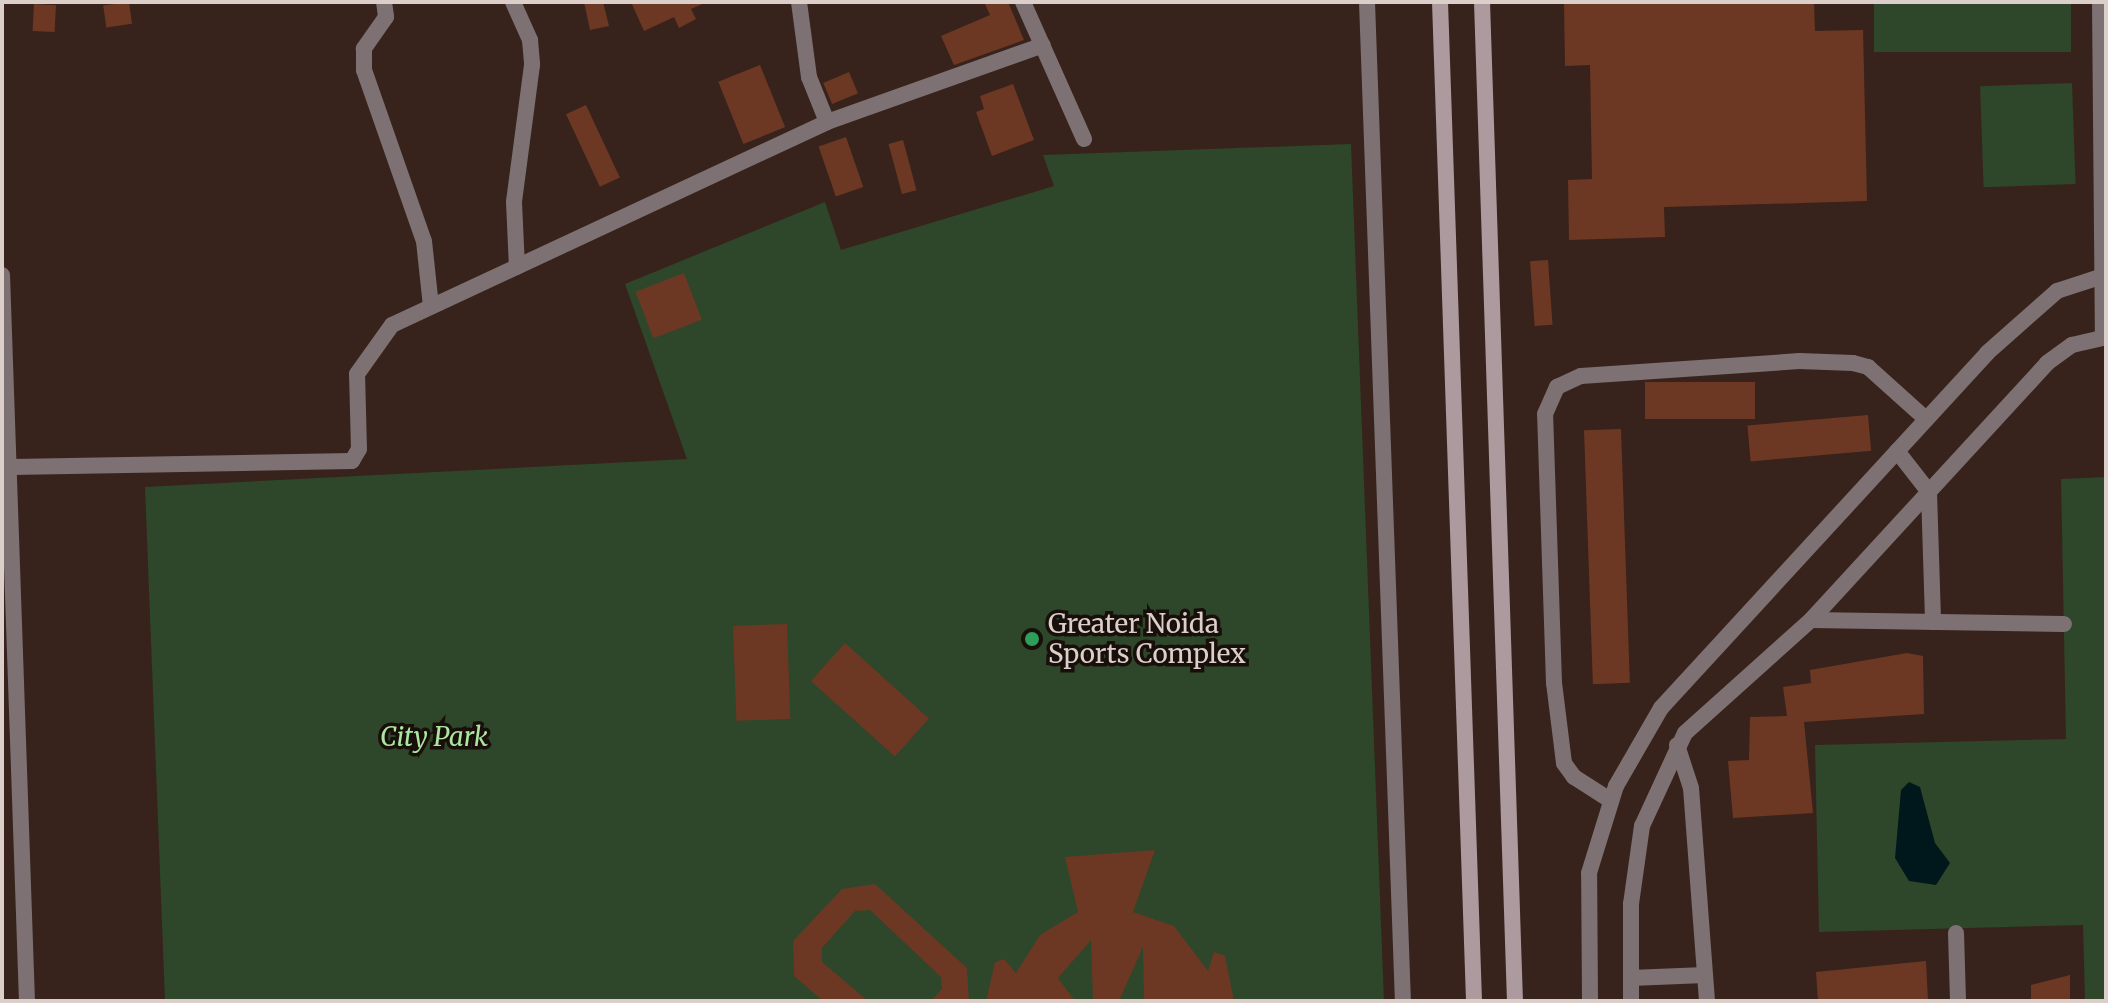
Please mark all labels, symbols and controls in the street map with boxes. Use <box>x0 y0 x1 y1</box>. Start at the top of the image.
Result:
place label: Greater Noida Sports Complex <box>1048 608 1246 670</box>
marker: Greater Noida Sports Complex <box>1023 630 1041 648</box>
park label: City Park <box>380 721 488 753</box>

